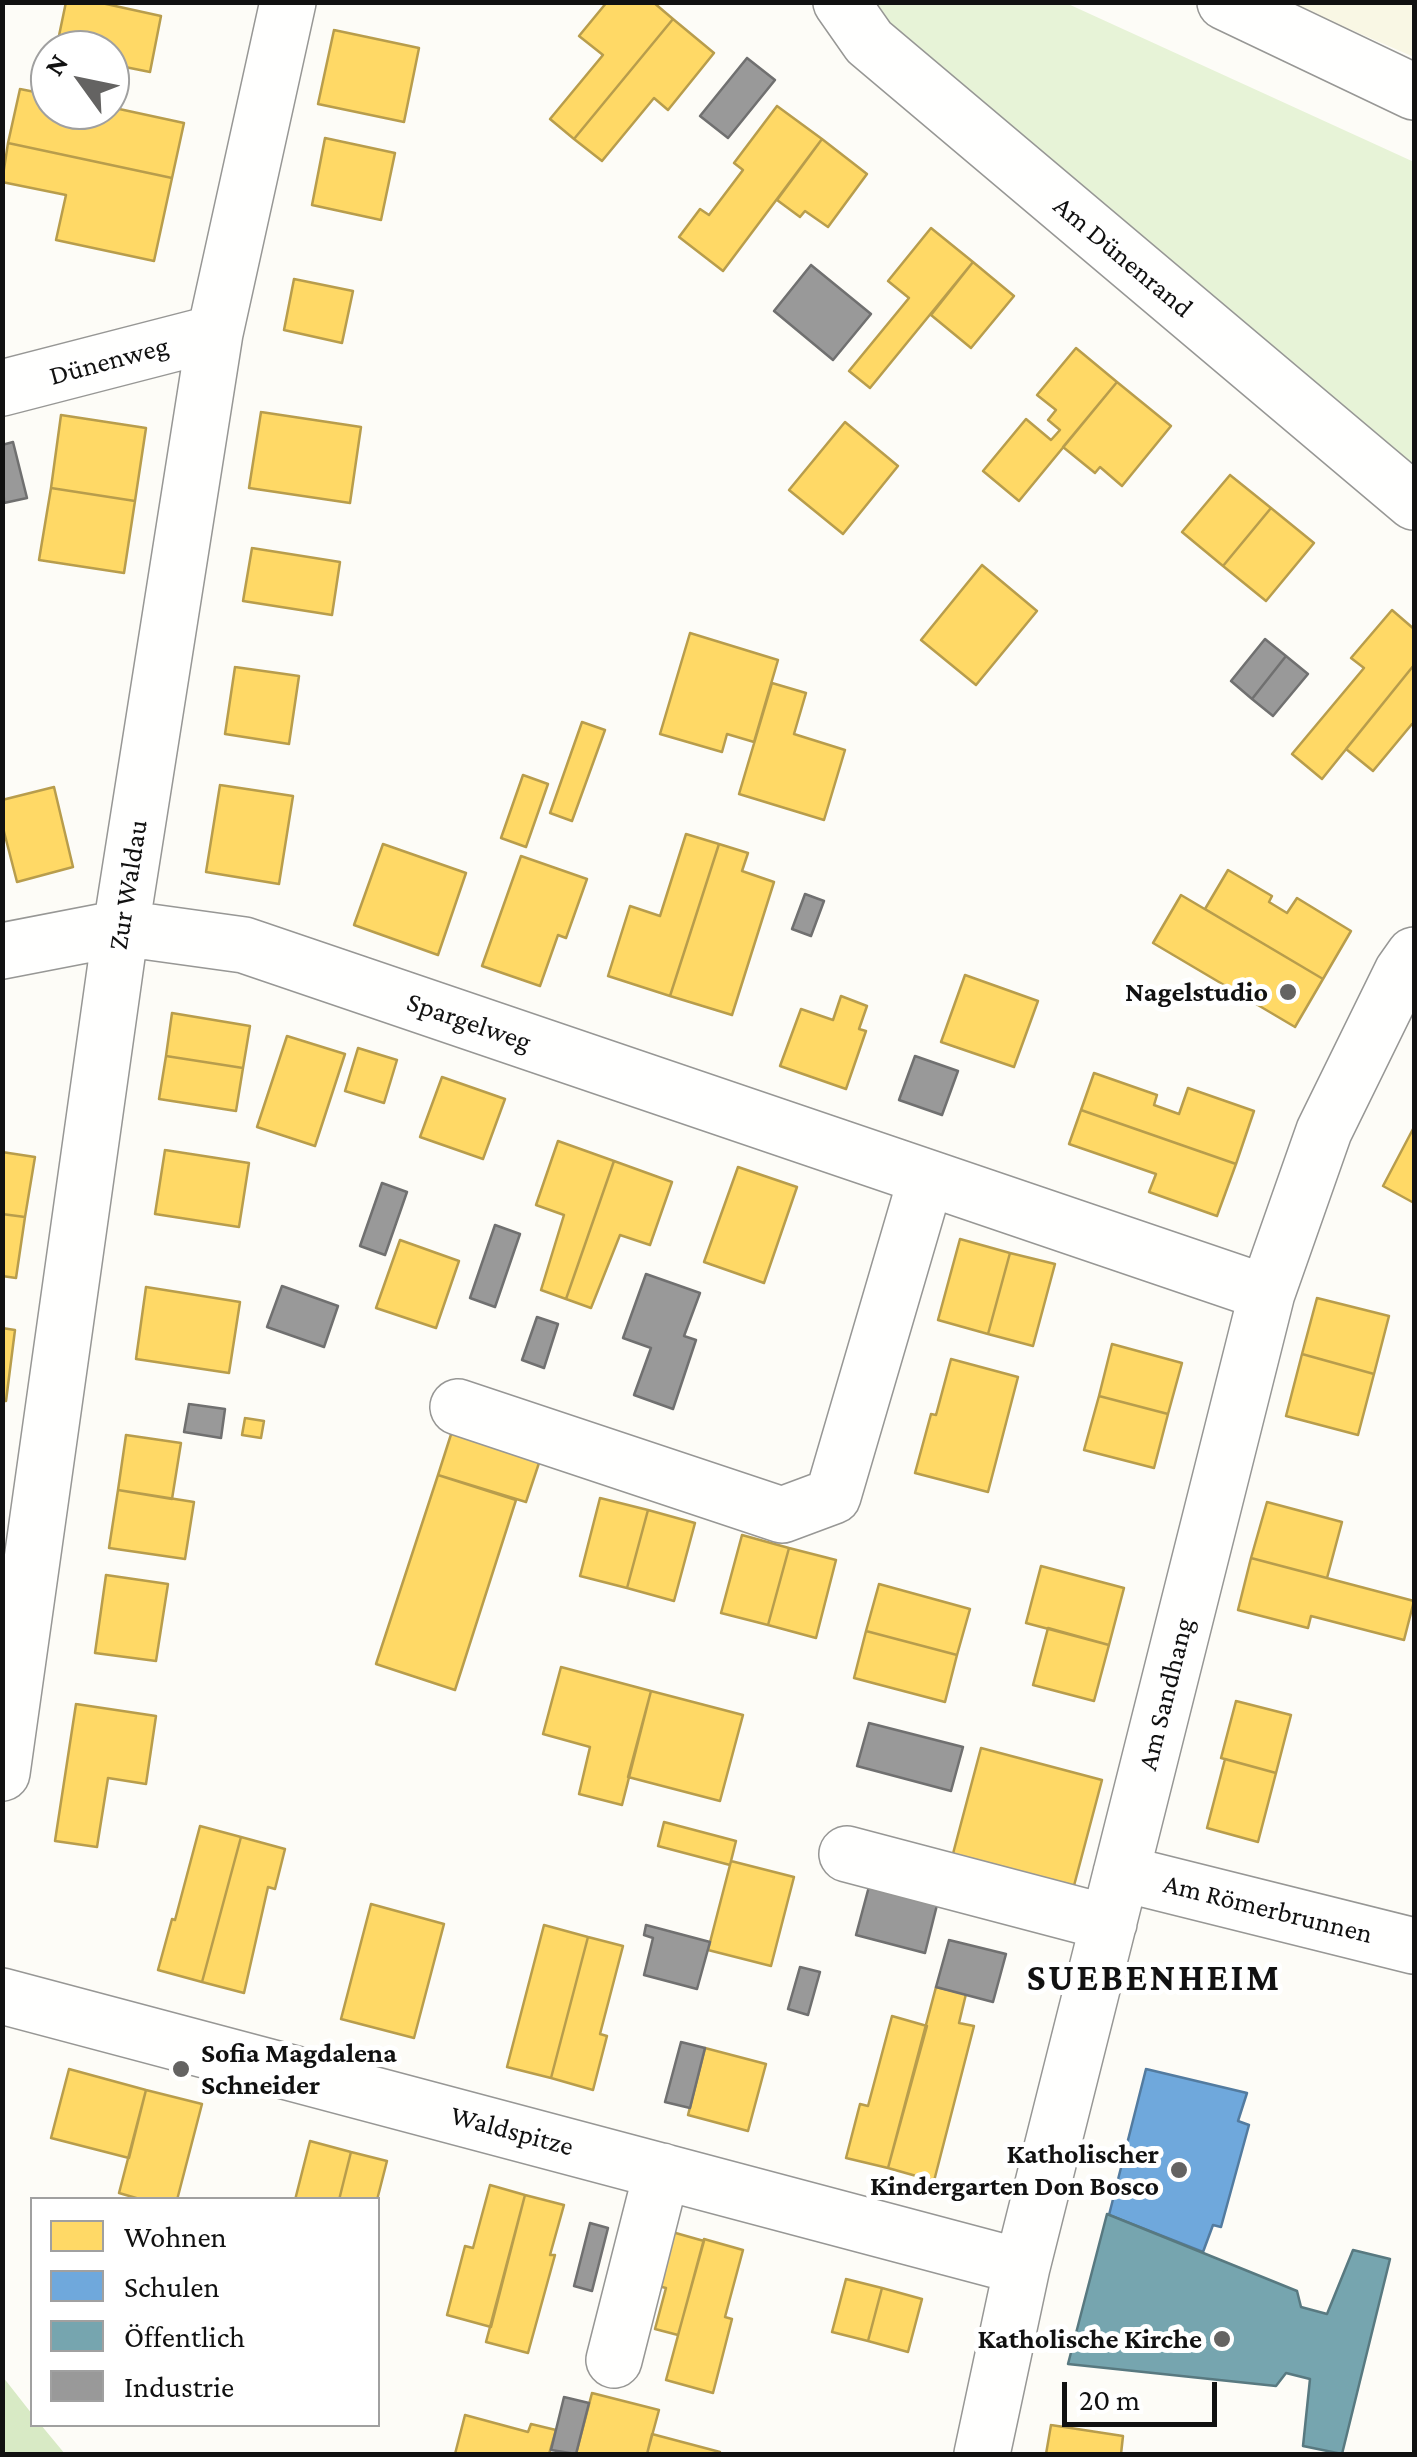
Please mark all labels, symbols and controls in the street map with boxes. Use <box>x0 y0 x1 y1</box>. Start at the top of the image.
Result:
north arrow <box>30 30 130 130</box>
text: N <box>38 48 74 81</box>
street label: Am Dünenrand <box>1046 189 1200 325</box>
street label: Dünenweg <box>46 329 172 393</box>
street label: Zur Waldau <box>101 817 155 953</box>
place label: Nagelstudio <box>1125 975 1268 1009</box>
marker: Nagelstudio <box>1277 981 1299 1003</box>
street label: Spargelweg <box>402 985 536 1059</box>
street label: Am Sandhang <box>1131 1614 1201 1774</box>
street label: Am Römerbrunnen <box>1160 1867 1376 1951</box>
district label: SUEBENHEIM <box>1027 1955 1281 2001</box>
place label: Sofia Magdalena Schneider <box>201 2036 397 2102</box>
marker: Sofia Magdalena Schneider <box>170 2058 192 2080</box>
street label: Waldspitze <box>447 2098 577 2164</box>
place label: Katholischer Kindergarten Don Bosco <box>870 2137 1159 2203</box>
marker: Katholischer Kindergarten Don Bosco <box>1168 2159 1190 2181</box>
legend <box>30 2197 380 2427</box>
text: Wohnen <box>124 2220 227 2253</box>
text: Schulen <box>124 2270 220 2303</box>
text: Öffentlich <box>124 2320 245 2353</box>
place label: Katholische Kirche <box>977 2322 1202 2356</box>
marker: Katholische Kirche <box>1211 2328 1233 2350</box>
scale bar <box>1067 2362 1222 2424</box>
text: Industrie <box>124 2370 234 2403</box>
text: 20 m <box>1079 2383 1140 2416</box>

